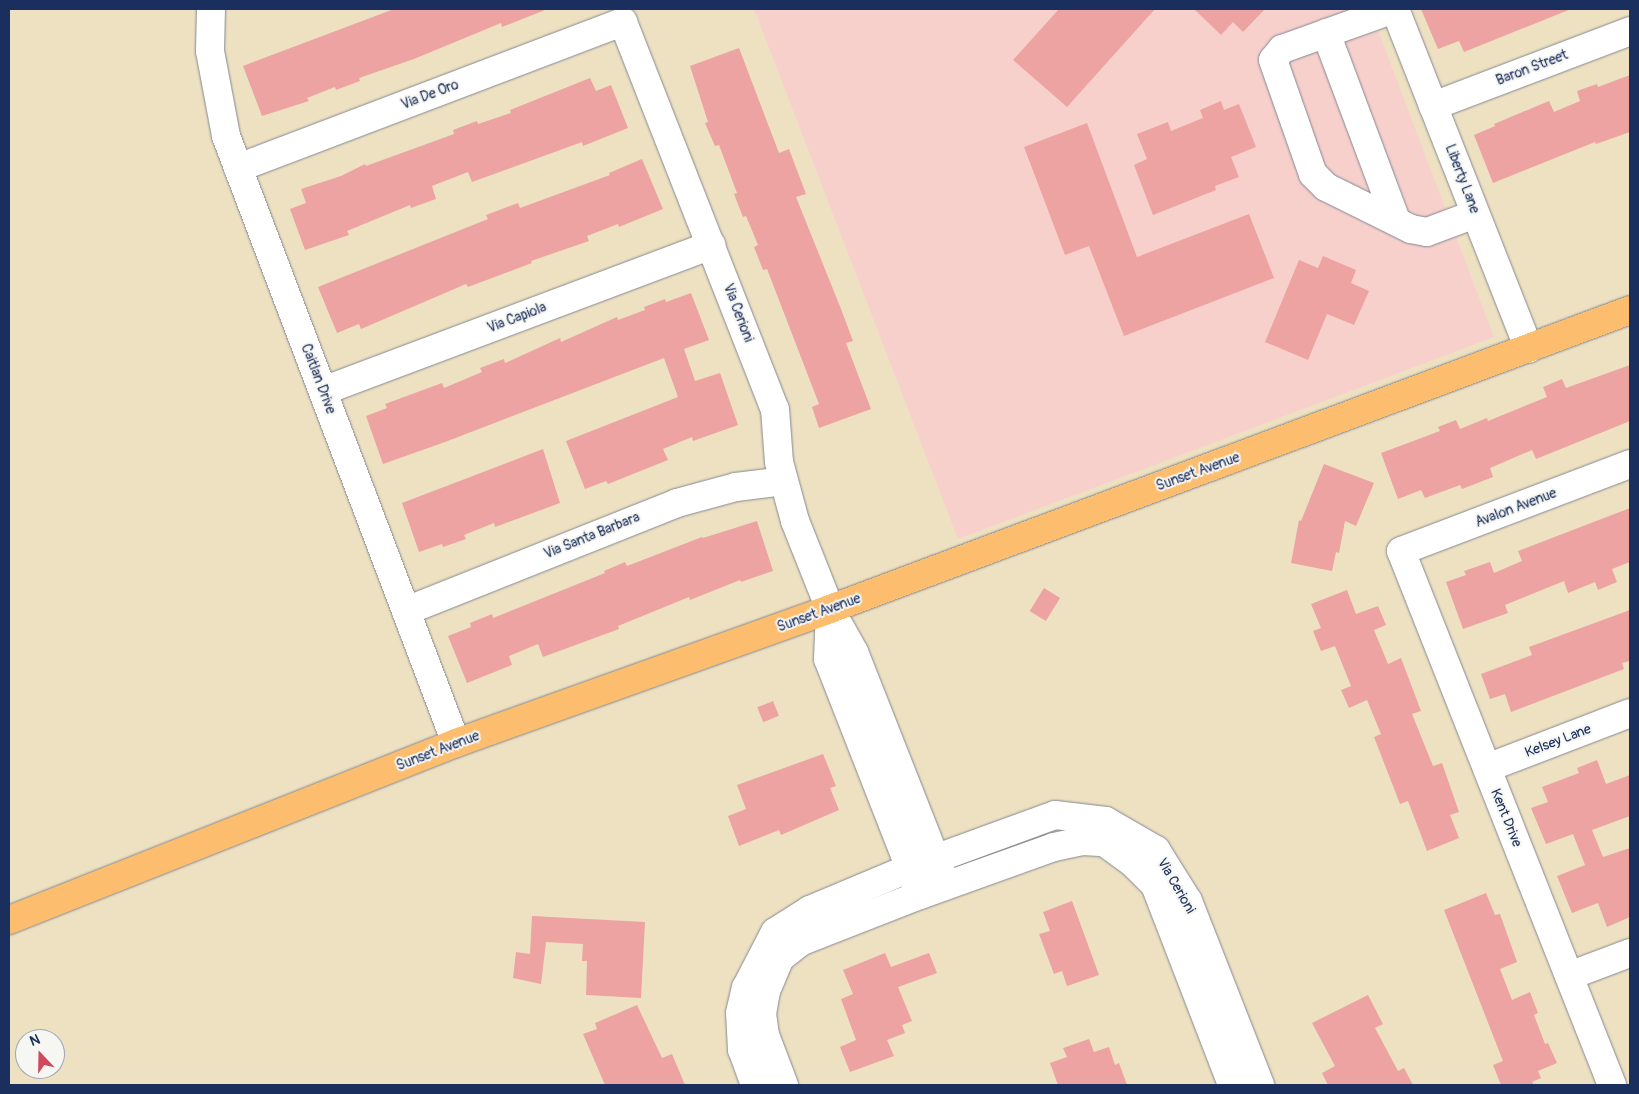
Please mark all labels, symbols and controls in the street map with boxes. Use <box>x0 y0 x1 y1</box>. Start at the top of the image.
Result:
street label: Baron Street <box>1494 47 1570 89</box>
street label: Via De Oro <box>399 76 461 114</box>
street label: Liberty Lane <box>1441 142 1483 216</box>
street label: Via Cerioni <box>719 281 757 345</box>
street label: Via Capiola <box>485 299 549 337</box>
street label: Caitlan Drive <box>297 342 339 416</box>
street label: Sunset Avenue <box>1154 449 1242 495</box>
street label: Avalon Avenue <box>1473 485 1559 531</box>
street label: Via Santa Barbara <box>542 509 642 563</box>
street label: Sunset Avenue <box>775 590 863 636</box>
street label: Kelsey Lane <box>1522 721 1594 761</box>
street label: Sunset Avenue <box>394 727 482 775</box>
street label: Kent Drive <box>1487 786 1525 850</box>
street label: Via Cerioni <box>1153 855 1199 917</box>
north arrow <box>15 1029 65 1079</box>
text: N <box>27 1031 42 1050</box>

